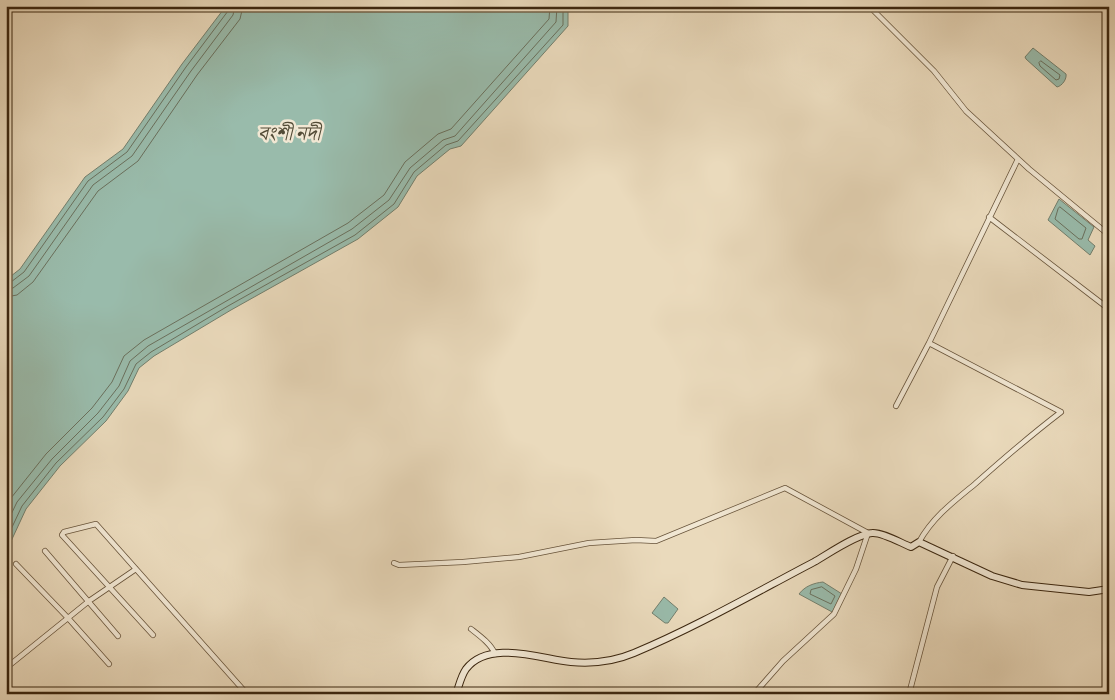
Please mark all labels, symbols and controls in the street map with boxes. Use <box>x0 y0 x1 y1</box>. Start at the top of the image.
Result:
water label: বংশী নদী <box>258 121 322 149</box>

